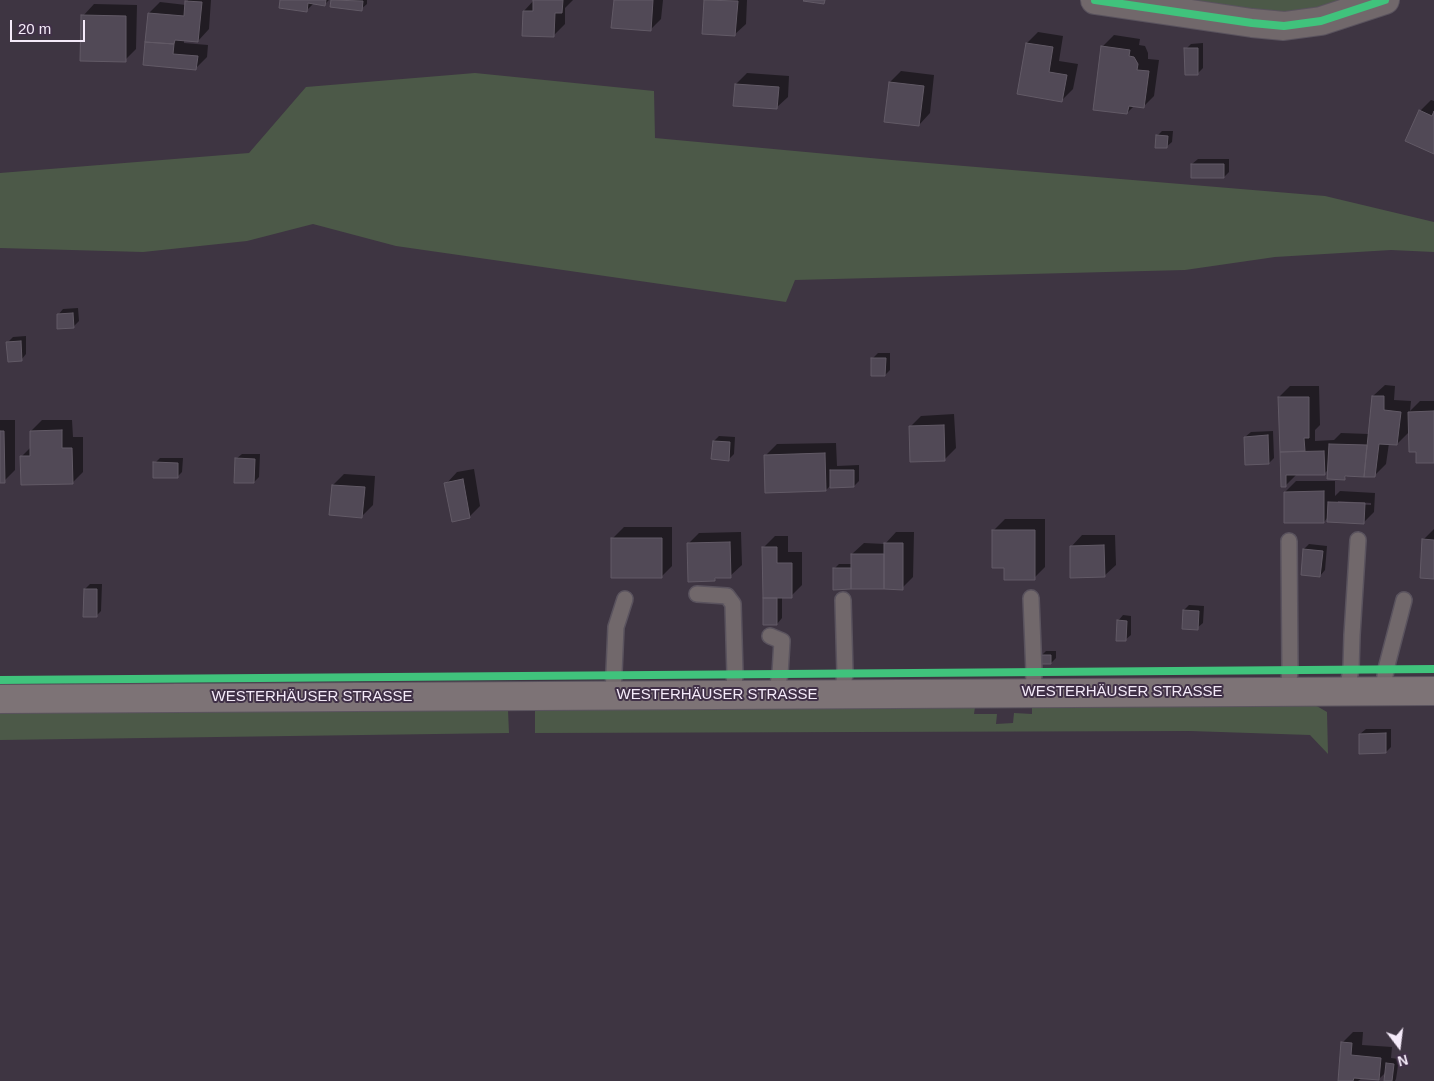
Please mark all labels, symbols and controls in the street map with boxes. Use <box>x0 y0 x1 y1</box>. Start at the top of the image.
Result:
scale bar <box>12 10 88 42</box>
text: 20 m <box>18 20 51 37</box>
street label: WESTERHÄUSER STRASSE <box>1022 683 1222 701</box>
street label: WESTERHÄUSER STRASSE <box>617 686 817 704</box>
street label: WESTERHÄUSER STRASSE <box>212 688 412 706</box>
north arrow <box>1374 1021 1424 1071</box>
text: N <box>1396 1051 1410 1070</box>

